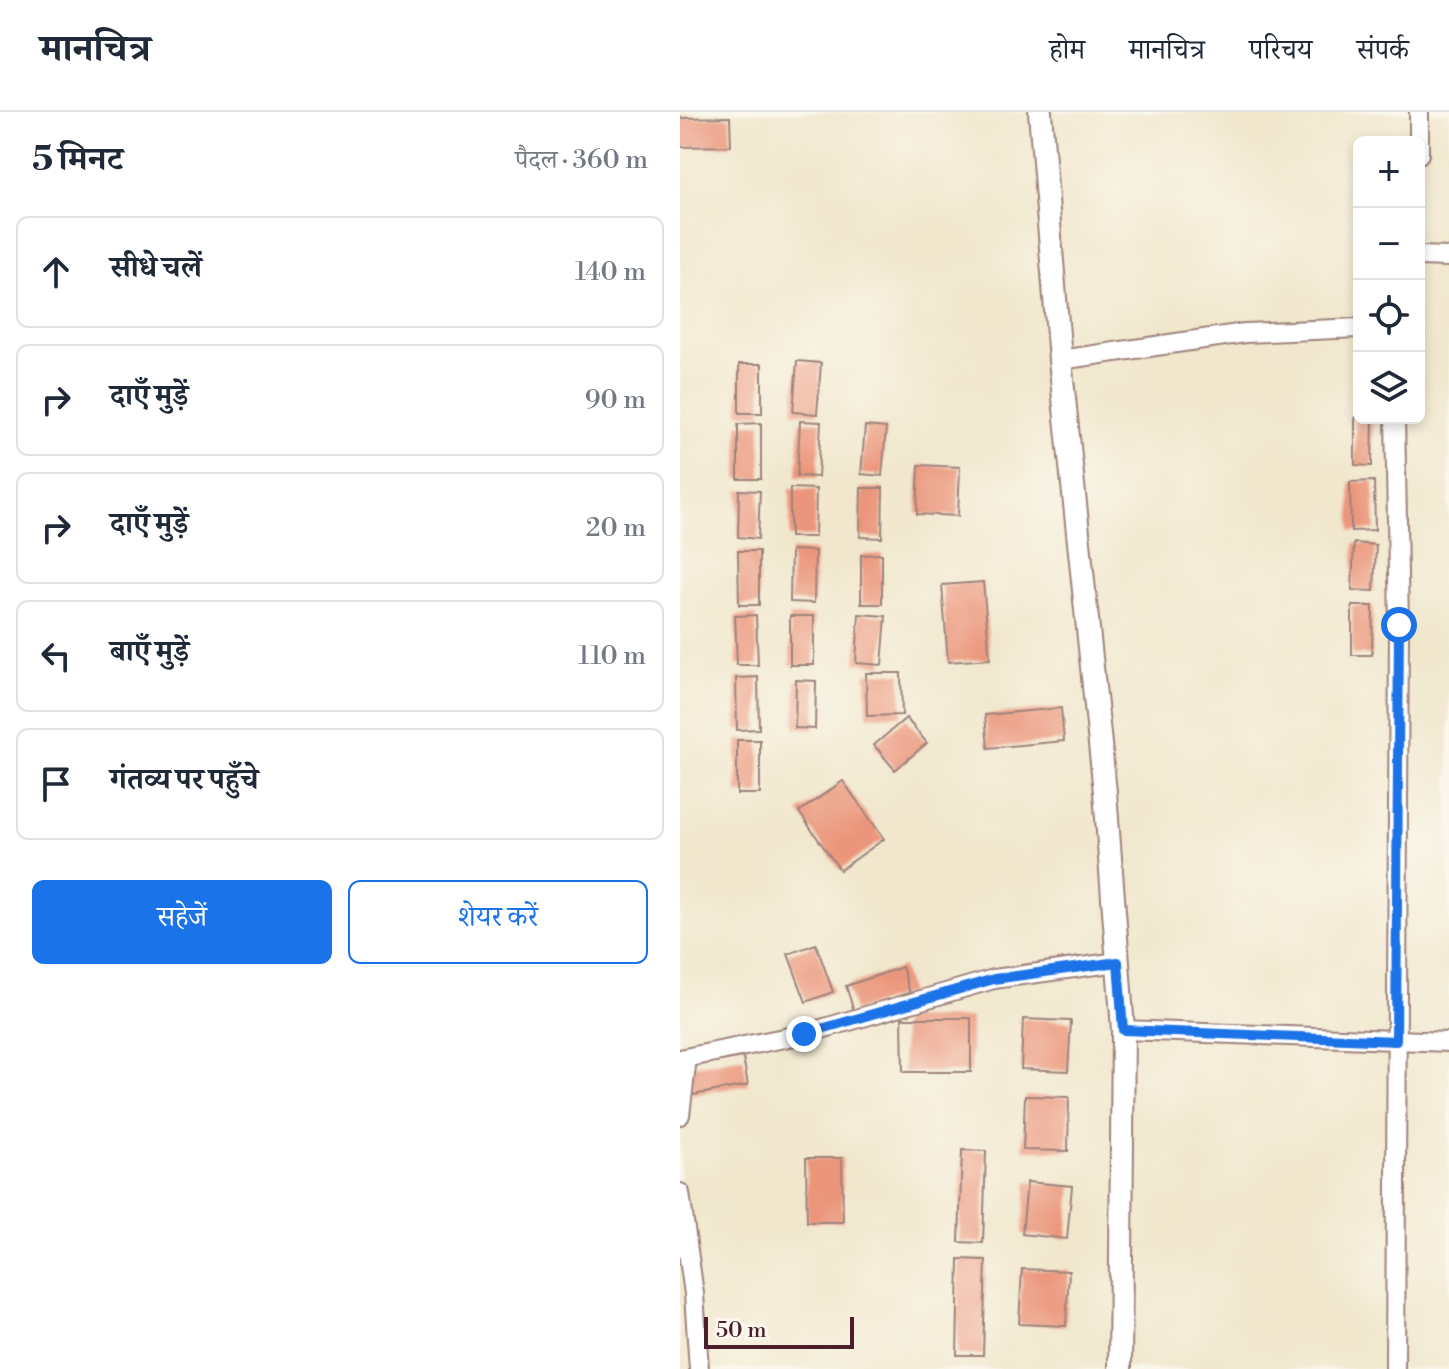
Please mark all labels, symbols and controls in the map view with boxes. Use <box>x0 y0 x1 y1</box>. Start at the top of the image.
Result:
text: मानचित्र <box>40 26 151 73</box>
text: होम <box>1049 33 1085 68</box>
text: मानचित्र <box>1129 33 1205 68</box>
text: परिचय <box>1249 33 1312 68</box>
text: संपर्क <box>1356 33 1409 68</box>
map controls <box>1353 136 1425 424</box>
button: + <box>1353 136 1425 208</box>
text: 5 मिनट <box>32 139 123 181</box>
text: पैदल · 360 m <box>515 144 648 176</box>
button: − <box>1353 208 1425 280</box>
text: सीधे चलें <box>110 249 202 287</box>
icon: ahead <box>34 250 78 294</box>
text: 140 m <box>575 256 646 288</box>
button: locate <box>1353 280 1425 352</box>
button: layers <box>1353 352 1425 424</box>
text: दाएँ मुड़ें <box>110 377 188 415</box>
icon: right <box>34 378 78 422</box>
text: 90 m <box>585 384 646 416</box>
text: दाएँ मुड़ें <box>110 505 188 543</box>
icon: right <box>34 506 78 550</box>
text: 20 m <box>586 512 646 544</box>
route start <box>1381 607 1417 643</box>
text: बाएँ मुड़ें <box>110 633 189 671</box>
icon: left <box>34 634 78 678</box>
text: 110 m <box>578 640 646 672</box>
text: गंतव्य पर पहुँचे <box>110 761 258 799</box>
icon: arrive <box>34 762 78 806</box>
button: सहेजें <box>32 880 332 964</box>
button: शेयर करें <box>348 880 648 964</box>
route end <box>786 1016 822 1052</box>
scale bar <box>704 1313 854 1349</box>
text: 50 m <box>716 1317 767 1344</box>

